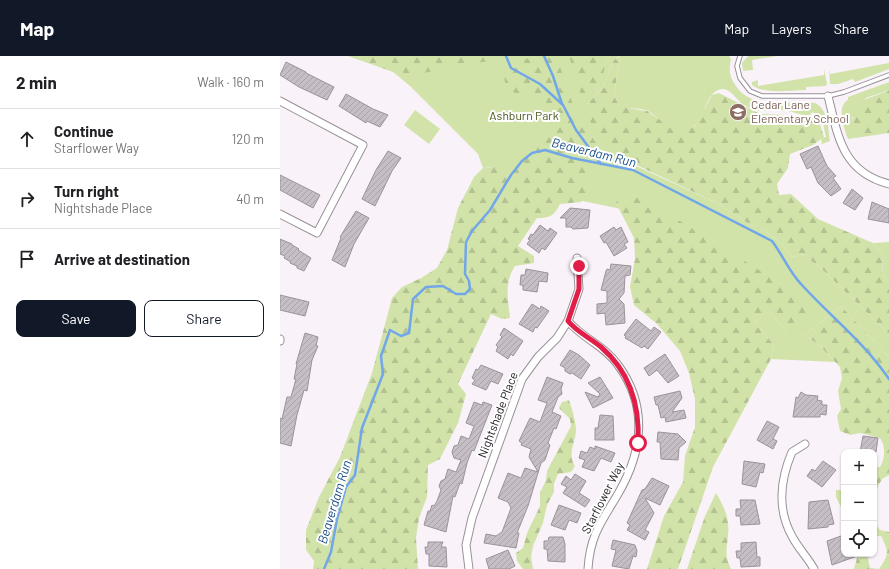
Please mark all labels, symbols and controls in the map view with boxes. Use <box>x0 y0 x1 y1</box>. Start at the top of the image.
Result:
text: Map <box>20 17 54 40</box>
text: Map <box>724 20 749 37</box>
text: Layers <box>771 20 812 37</box>
text: Share <box>834 20 869 37</box>
text: 2 min <box>16 72 57 92</box>
text: Walk · 160 m <box>197 74 264 90</box>
place label: Cedar Lane Elementary School <box>751 97 849 125</box>
school or university icon: Cedar Lane Elementary School <box>728 102 748 122</box>
park label: Ashburn Park <box>489 108 559 122</box>
text: Continue <box>54 122 114 140</box>
icon: ahead <box>16 128 38 150</box>
text: 120 m <box>232 131 264 147</box>
water label: Beaverdam Run <box>550 134 638 170</box>
text: Starflower Way <box>54 140 139 156</box>
text: Turn right <box>54 182 119 200</box>
icon: right <box>16 188 38 210</box>
text: 40 m <box>236 191 264 207</box>
text: Nightshade Place <box>54 200 152 216</box>
icon: arrive <box>16 248 38 270</box>
text: Arrive at destination <box>54 250 190 268</box>
route end <box>570 257 588 275</box>
button: Save <box>16 300 136 337</box>
button: Share <box>144 300 264 337</box>
street label: Nightshade Place <box>474 370 520 460</box>
route start <box>629 434 647 452</box>
map controls <box>841 449 877 557</box>
button: + <box>841 449 877 485</box>
water label: Beaverdam Run <box>314 458 354 546</box>
street label: Starflower Way <box>578 459 626 536</box>
button: − <box>841 485 877 521</box>
button: locate <box>841 521 877 557</box>

